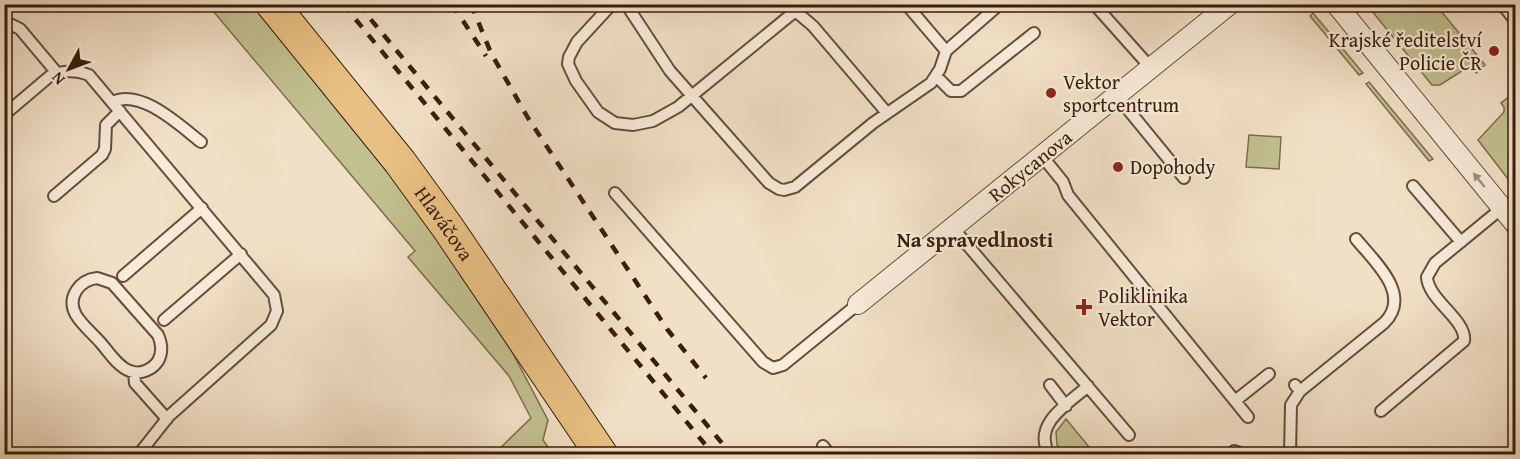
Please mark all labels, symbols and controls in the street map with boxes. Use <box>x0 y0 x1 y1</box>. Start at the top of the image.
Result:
place label: Krajské ředitelství Policie ČR <box>1329 25 1482 77</box>
north arrow <box>39 39 99 99</box>
marker: Krajské ředitelství Policie ČR <box>1487 44 1501 58</box>
text: N <box>45 67 70 91</box>
place label: Vektor sportcentrum <box>1063 67 1180 119</box>
marker: Vektor sportcentrum <box>1044 86 1058 100</box>
street label: Rokycanova <box>982 122 1078 208</box>
place label: Dopohody <box>1130 152 1215 181</box>
marker: Dopohody <box>1111 160 1125 174</box>
one-way arrow <box>1473 172 1485 187</box>
street label: Hlaváčova <box>408 180 481 267</box>
district label: Na spravedlnosti <box>897 224 1054 255</box>
place label: Poliklinika Vektor <box>1098 281 1189 333</box>
marker: Poliklinika Vektor <box>1075 298 1093 316</box>

